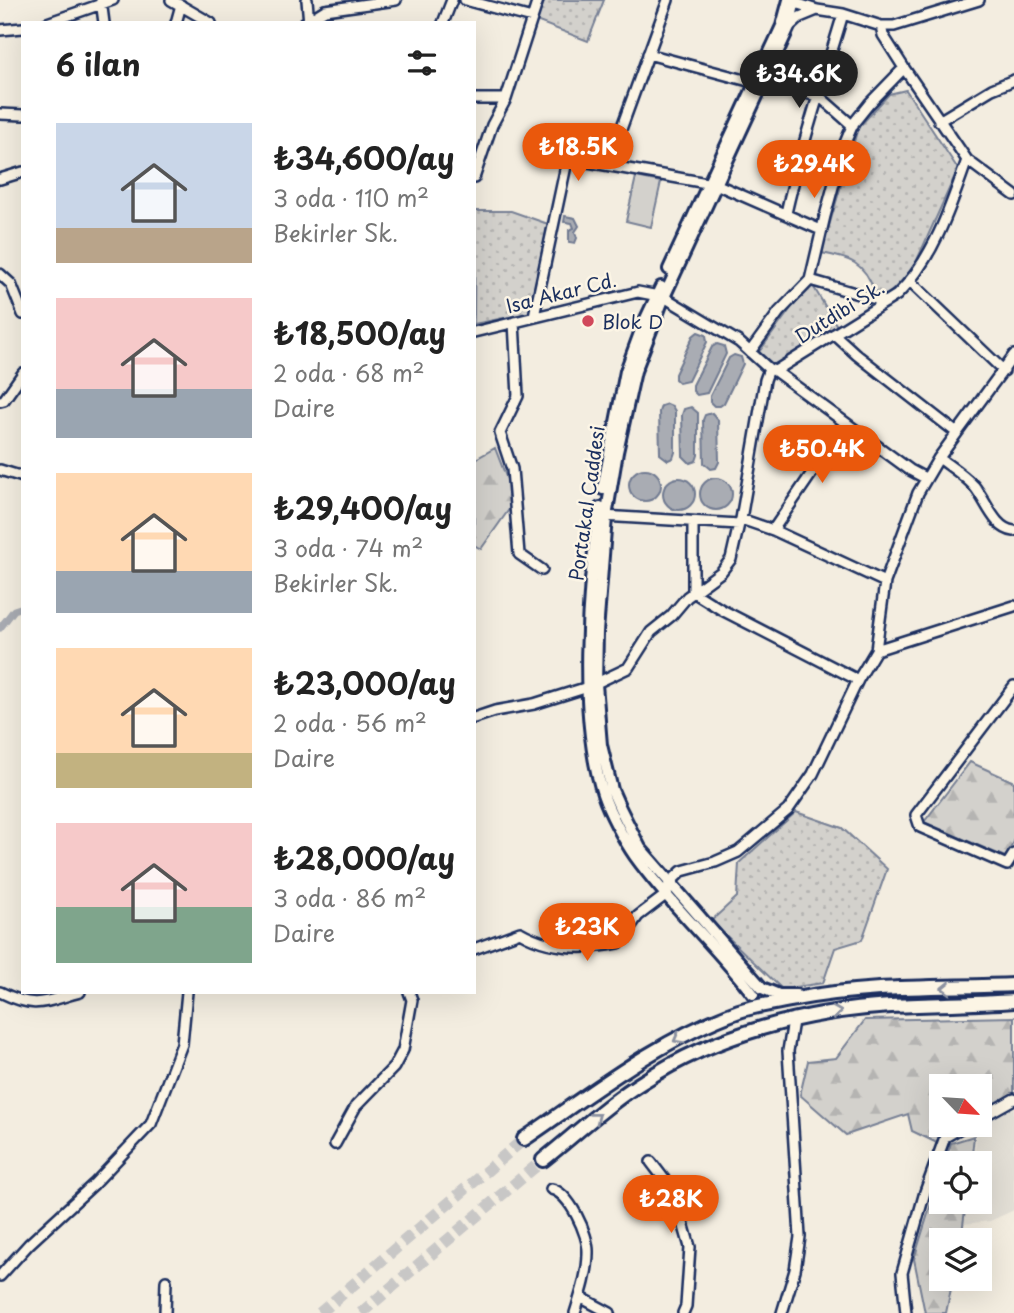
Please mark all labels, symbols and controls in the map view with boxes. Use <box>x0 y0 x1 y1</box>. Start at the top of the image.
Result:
text: 6 ilan <box>56 41 140 86</box>
icon: filters <box>403 44 441 82</box>
pin: ₺34.6K <box>742 50 856 110</box>
text: ₺34.6K <box>756 55 842 90</box>
pin: ₺18.5K <box>521 124 635 183</box>
text: ₺18.5K <box>538 128 618 163</box>
text: ₺34,600/ay <box>273 135 454 180</box>
pin: ₺29.4K <box>757 140 871 200</box>
text: ₺29.4K <box>773 145 855 180</box>
icon: home <box>112 151 196 235</box>
text: 3 oda · 110 m² <box>273 180 429 215</box>
text: Bekirler Sk. <box>273 215 398 250</box>
street label: Isa Akar Cd. <box>503 265 619 319</box>
street label: Dutdibi Sk. <box>789 272 889 350</box>
place label: Blok D <box>602 307 663 335</box>
text: ₺18,500/ay <box>273 310 446 355</box>
marker: Blok D <box>580 313 596 329</box>
icon: home <box>112 326 196 410</box>
text: 2 oda · 68 m² <box>273 355 425 390</box>
text: Daire <box>273 390 335 425</box>
street label: Portakal Caddesi <box>561 424 611 582</box>
pin: ₺50.4K <box>765 426 879 485</box>
text: ₺50.4K <box>779 430 865 465</box>
text: ₺29,400/ay <box>273 485 452 530</box>
icon: home <box>112 501 196 585</box>
text: 3 oda · 74 m² <box>273 530 423 565</box>
text: Bekirler Sk. <box>273 565 398 600</box>
text: ₺23,000/ay <box>273 660 456 705</box>
icon: home <box>112 676 196 760</box>
text: 2 oda · 56 m² <box>273 705 427 740</box>
text: Daire <box>273 740 335 775</box>
text: ₺28,000/ay <box>273 835 455 880</box>
icon: home <box>112 851 196 935</box>
text: 3 oda · 86 m² <box>273 880 426 915</box>
pin: ₺23K <box>546 904 628 963</box>
text: ₺23K <box>555 908 619 943</box>
text: Daire <box>273 915 335 950</box>
one-way arrow <box>940 980 951 996</box>
one-way arrow <box>832 1005 843 1020</box>
one-way arrow <box>672 1031 685 1044</box>
north arrow <box>929 1074 992 1138</box>
map controls <box>929 1074 992 1291</box>
one-way arrow <box>589 1113 601 1126</box>
button: locate <box>929 1151 992 1214</box>
pin: ₺28K <box>630 1176 712 1235</box>
text: ₺28K <box>639 1180 703 1215</box>
button: layers <box>929 1228 992 1291</box>

